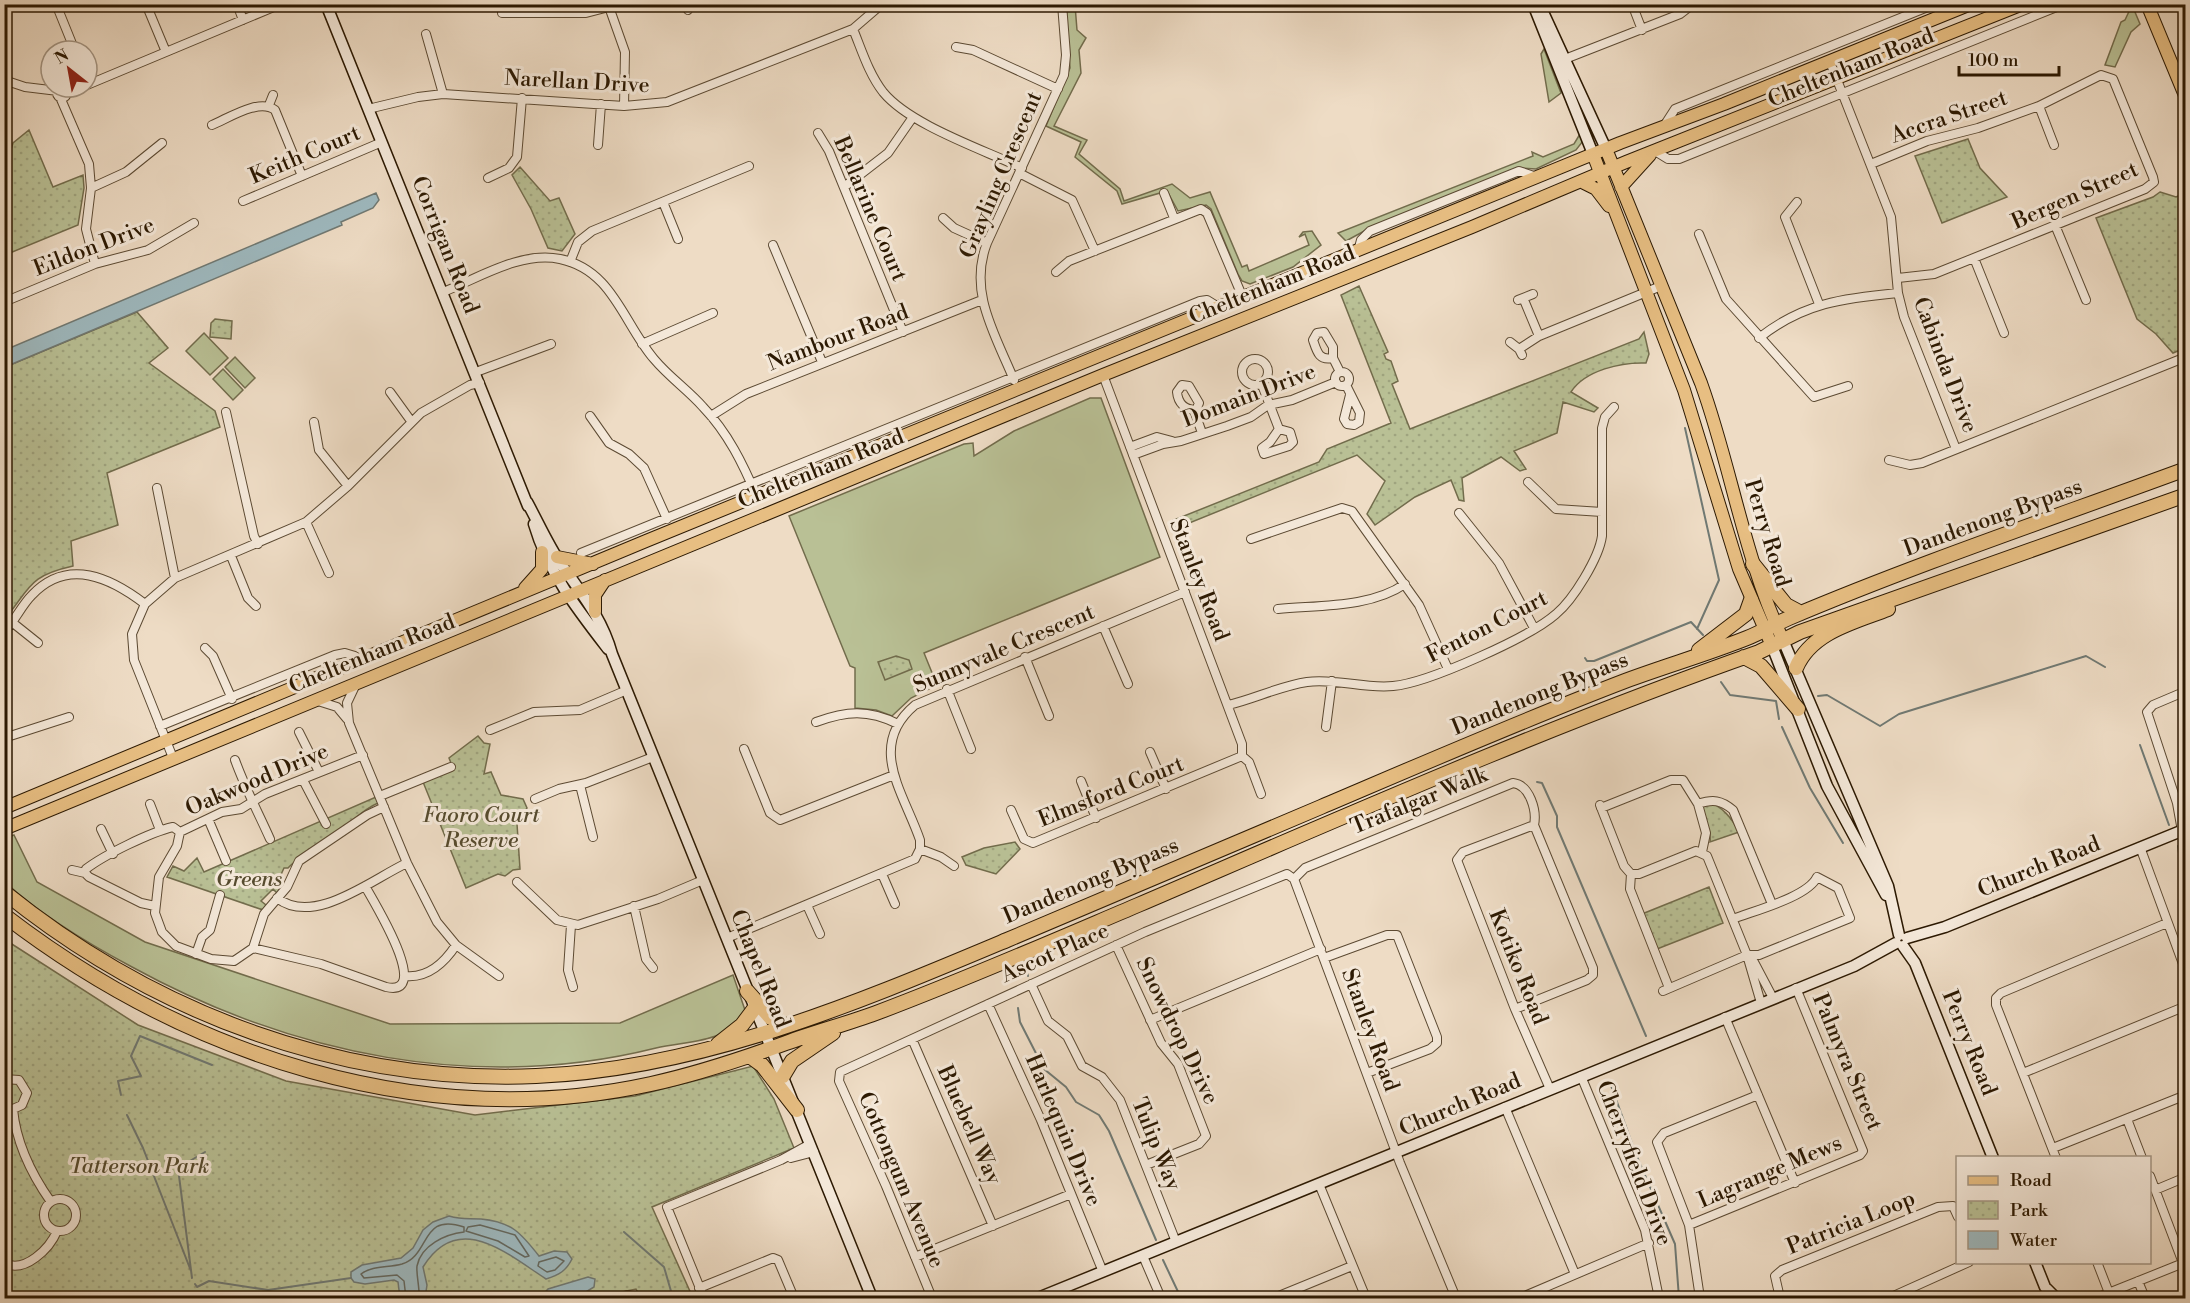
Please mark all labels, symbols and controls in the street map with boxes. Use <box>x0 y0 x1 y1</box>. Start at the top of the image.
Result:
street label: Cheltenham Road <box>1764 22 1938 114</box>
north arrow <box>39 39 99 99</box>
scale bar <box>1959 39 2060 77</box>
text: N <box>51 45 73 69</box>
text: 100 m <box>1968 49 2019 72</box>
street label: Narellan Drive <box>504 65 650 99</box>
street label: Accra Street <box>1886 84 2011 150</box>
street label: Grayling Crescent <box>954 87 1048 262</box>
street label: Keith Court <box>246 120 365 190</box>
street label: Bellarine Court <box>827 132 913 286</box>
street label: Bergen Street <box>2007 156 2143 236</box>
street label: Corrigan Road <box>405 172 485 318</box>
street label: Eildon Drive <box>30 212 158 282</box>
street label: Cheltenham Road <box>1185 239 1359 331</box>
street label: Cabinda Drive <box>1907 293 1983 437</box>
street label: Nambour Road <box>764 299 913 377</box>
street label: Domain Drive <box>1178 358 1320 434</box>
street label: Cheltenham Road <box>734 423 908 515</box>
street label: Dandenong Bypass <box>1900 473 2086 563</box>
street label: Perry Road <box>1738 476 1796 591</box>
street label: Stanley Road <box>1163 515 1235 645</box>
street label: Fenton Court <box>1422 585 1552 669</box>
street label: Sunnyvale Crescent <box>909 599 1099 699</box>
street label: Cheltenham Road <box>285 608 459 700</box>
street label: Dandenong Bypass <box>1448 646 1632 742</box>
street label: Oakwood Drive <box>182 738 332 822</box>
street label: Elmsford Court <box>1034 750 1188 834</box>
street label: Trafalgar Walk <box>1347 761 1493 841</box>
park label: Faoro Court Reserve <box>423 802 540 854</box>
street label: Church Road <box>1974 830 2105 904</box>
street label: Dandenong Bypass <box>999 832 1183 930</box>
park label: Greens <box>216 866 282 893</box>
street label: Kotiko Road <box>1483 905 1554 1029</box>
street label: Chapel Road <box>724 906 796 1033</box>
street label: Ascot Place <box>996 917 1113 989</box>
street label: Snowdrop Drive <box>1130 953 1224 1109</box>
street label: Stanley Road <box>1335 965 1405 1096</box>
street label: Perry Road <box>1936 986 2003 1100</box>
street label: Palmyra Street <box>1806 989 1888 1135</box>
street label: Harlequin Drive <box>1019 1050 1107 1210</box>
street label: Bluebell Way <box>930 1061 1007 1189</box>
street label: Church Road <box>1395 1067 1525 1143</box>
street label: Cherryfield Drive <box>1590 1077 1678 1249</box>
street label: Cottongum Avenue <box>852 1088 950 1272</box>
street label: Tulip Way <box>1125 1094 1187 1195</box>
street label: Lagrange Mews <box>1694 1130 1846 1214</box>
park label: Tatterson Park <box>69 1153 209 1180</box>
legend <box>1956 1156 2151 1264</box>
text: Road <box>2010 1169 2053 1192</box>
street label: Patricia Loop <box>1783 1185 1919 1261</box>
text: Park <box>2010 1199 2049 1222</box>
text: Water <box>2009 1229 2058 1252</box>

